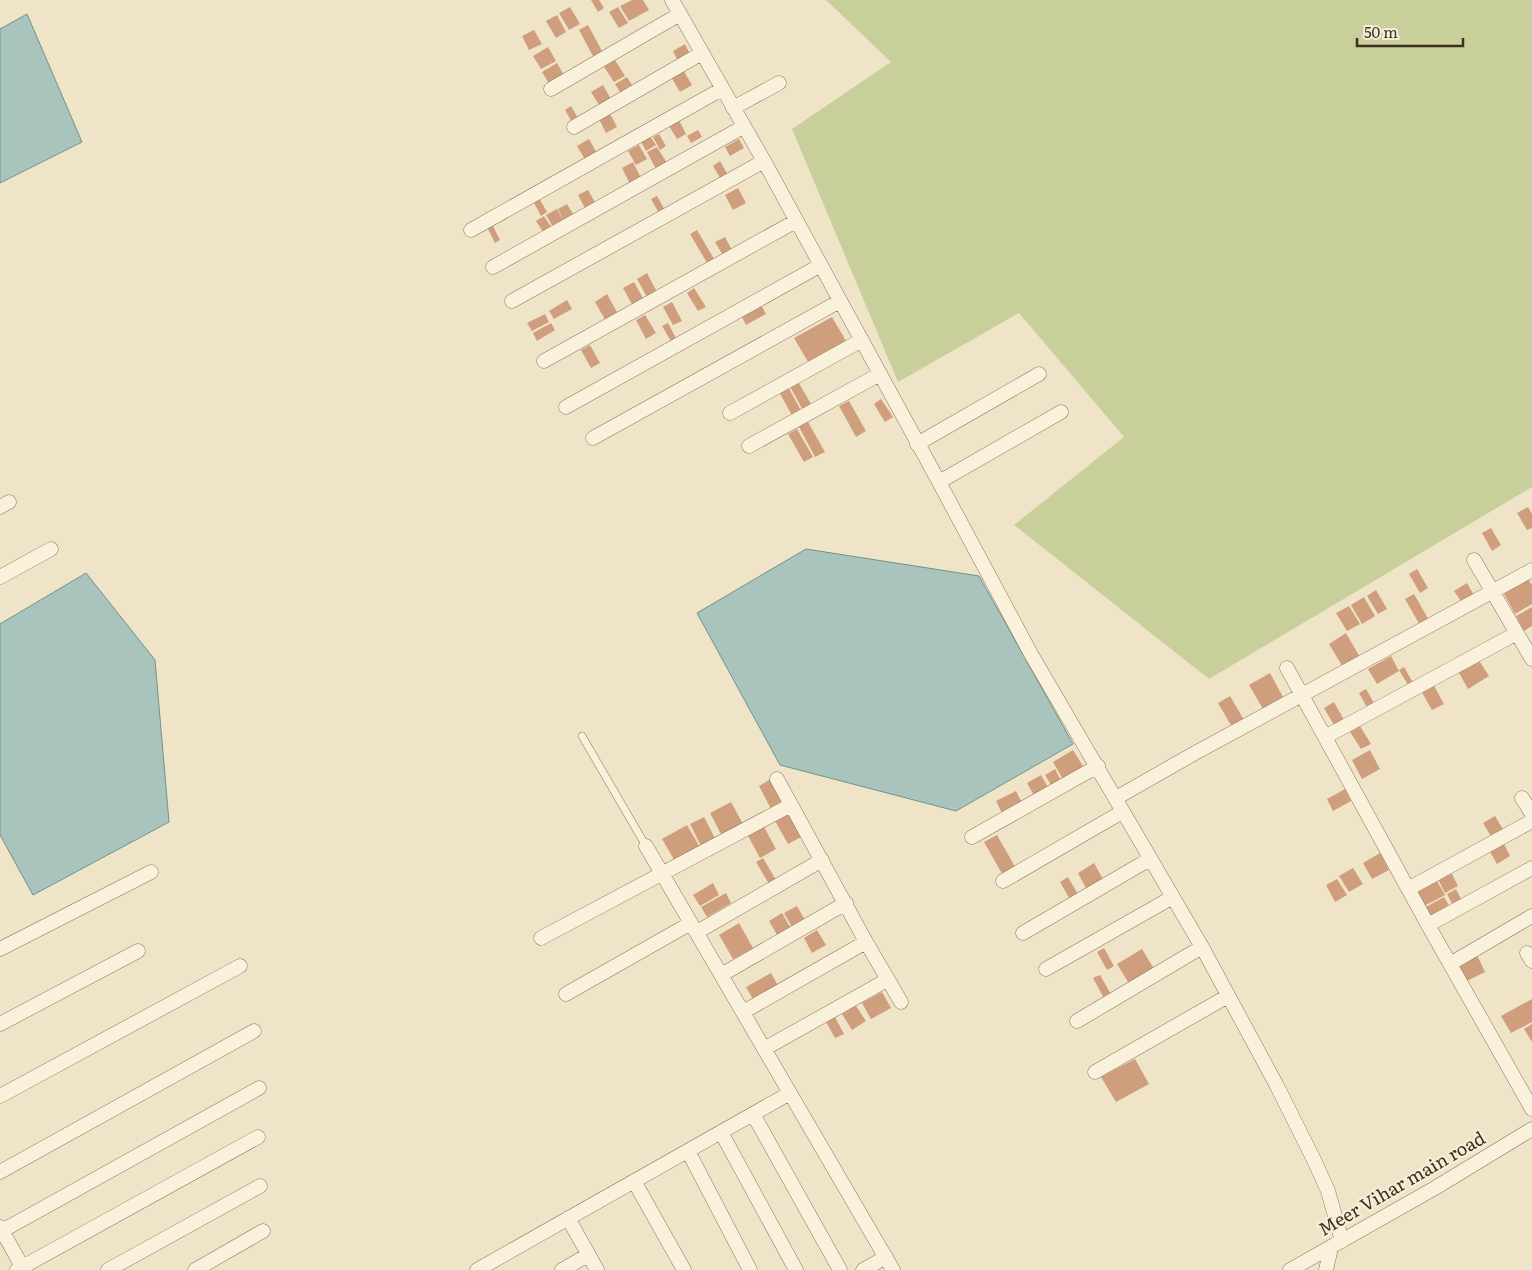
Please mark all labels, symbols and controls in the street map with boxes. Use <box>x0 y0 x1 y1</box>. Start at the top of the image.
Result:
scale bar <box>1357 15 1463 47</box>
text: 50 m <box>1364 20 1398 43</box>
street label: Meer Vihar main road <box>1313 1124 1490 1242</box>

